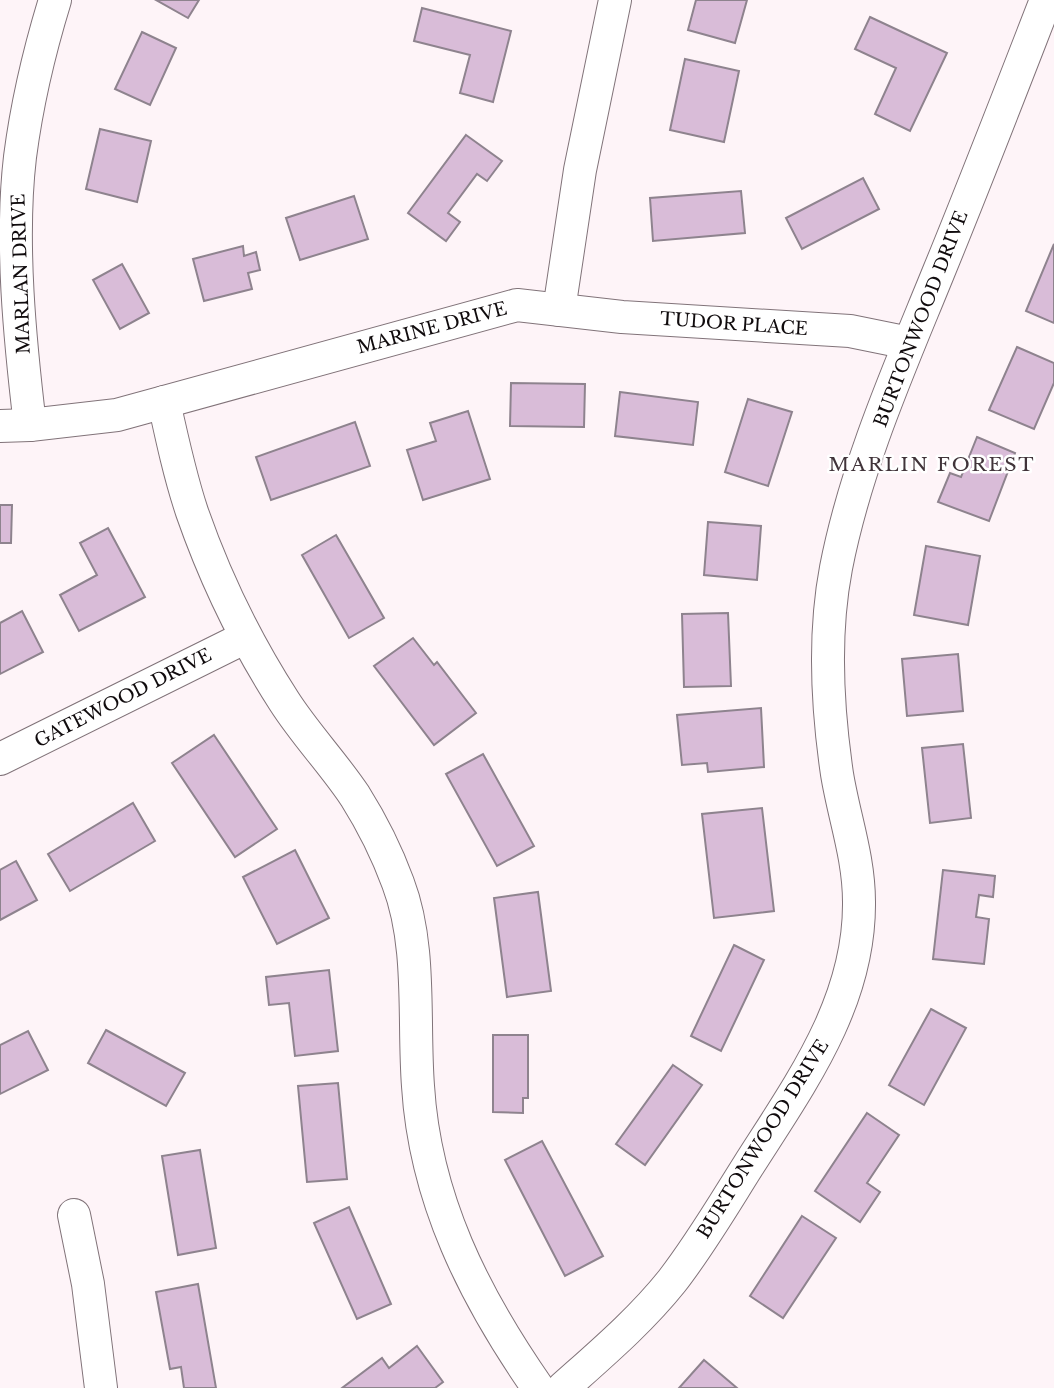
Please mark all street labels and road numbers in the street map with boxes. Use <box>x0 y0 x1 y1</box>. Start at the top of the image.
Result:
street label: MARLAN DRIVE <box>7 193 35 355</box>
street label: BURTONWOOD DRIVE <box>869 208 973 430</box>
street label: MARINE DRIVE <box>355 297 509 359</box>
street label: TUDOR PLACE <box>659 308 809 340</box>
street label: GATEWOOD DRIVE <box>31 644 215 752</box>
street label: BURTONWOOD DRIVE <box>693 1036 833 1242</box>

